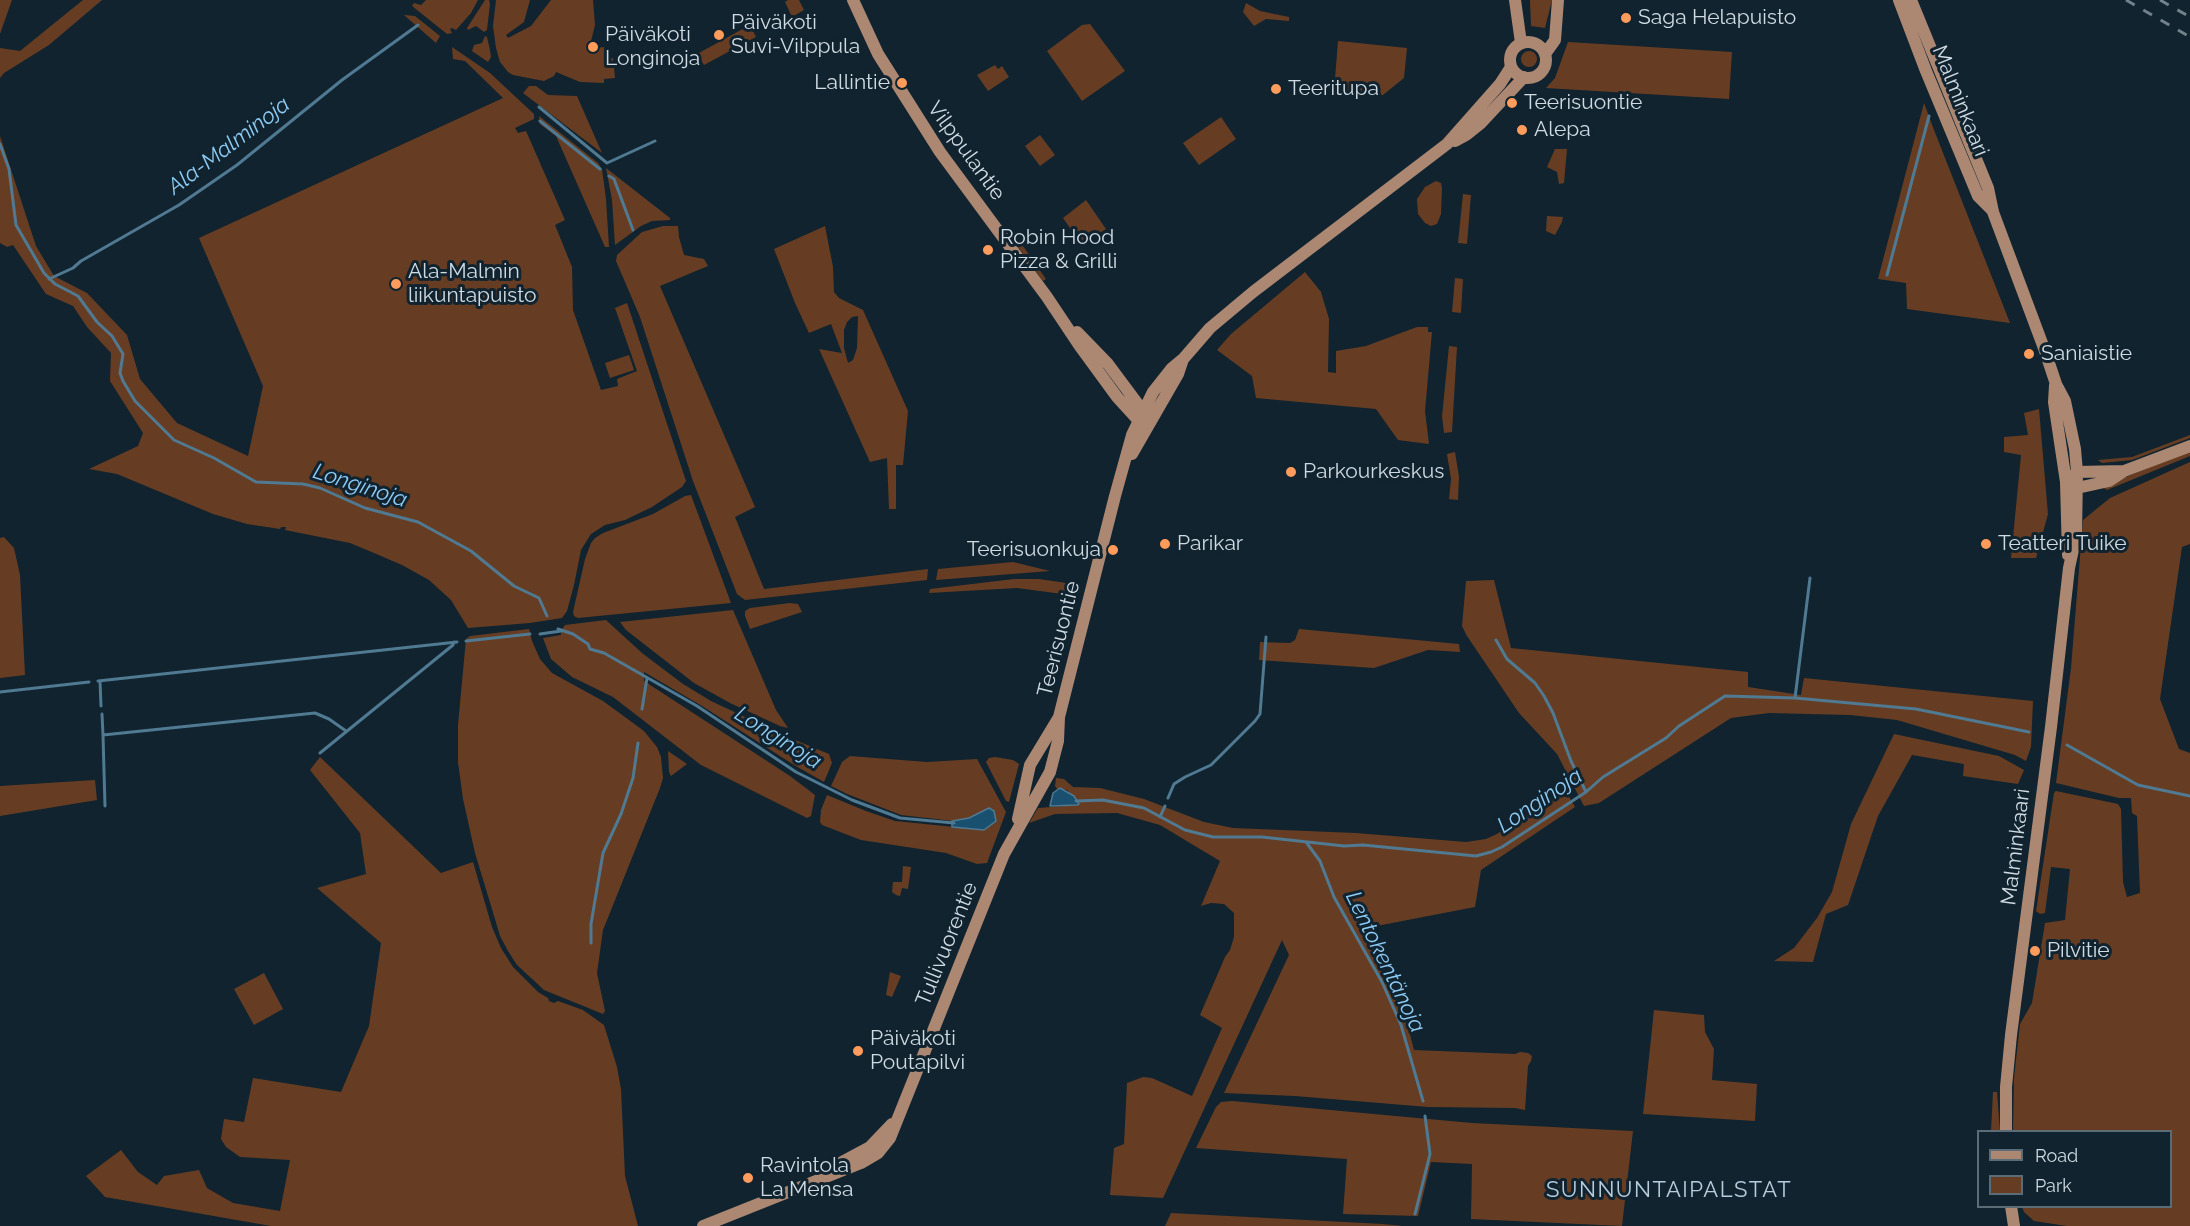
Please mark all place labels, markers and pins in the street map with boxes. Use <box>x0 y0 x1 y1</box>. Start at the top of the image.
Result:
place label: Saga Helapuisto <box>1638 5 1796 31</box>
place label: Päiväkoti Suvi-Vilppula <box>731 10 860 60</box>
marker: Saga Helapuisto <box>1619 11 1633 25</box>
place label: Päiväkoti Longinoja <box>605 22 700 72</box>
marker: Päiväkoti Suvi-Vilppula <box>712 28 726 42</box>
marker: Päiväkoti Longinoja <box>586 40 600 54</box>
place label: Lallintie <box>814 70 890 96</box>
marker: Lallintie <box>895 76 909 90</box>
place label: Teeritupa <box>1288 76 1379 102</box>
marker: Teeritupa <box>1269 82 1283 96</box>
place label: Teerisuontie <box>1524 90 1642 116</box>
marker: Teerisuontie <box>1505 96 1519 110</box>
place label: Alepa <box>1534 117 1591 143</box>
marker: Alepa <box>1515 123 1529 137</box>
place label: Robin Hood Pizza & Grilli <box>1000 225 1117 275</box>
marker: Robin Hood Pizza & Grilli <box>981 243 995 257</box>
place label: Ala-Malmin liikuntapuisto <box>408 259 537 309</box>
marker: Ala-Malmin liikuntapuisto <box>389 277 403 291</box>
place label: Saniaistie <box>2041 341 2132 367</box>
marker: Saniaistie <box>2022 347 2036 361</box>
place label: Parkourkeskus <box>1303 459 1444 485</box>
marker: Parkourkeskus <box>1284 465 1298 479</box>
place label: Parikar <box>1177 531 1243 557</box>
place label: Teatteri Tuike <box>1998 531 2127 557</box>
place label: Teerisuonkuja <box>967 537 1101 563</box>
marker: Parikar <box>1158 537 1172 551</box>
marker: Teatteri Tuike <box>1979 537 1993 551</box>
marker: Teerisuonkuja <box>1106 543 1120 557</box>
place label: Pilvitie <box>2047 938 2110 964</box>
marker: Pilvitie <box>2028 944 2042 958</box>
place label: Päiväkoti Poutapilvi <box>870 1026 965 1076</box>
marker: Päiväkoti Poutapilvi <box>851 1044 865 1058</box>
place label: Ravintola La Mensa <box>760 1153 853 1203</box>
marker: Ravintola La Mensa <box>741 1171 755 1185</box>

